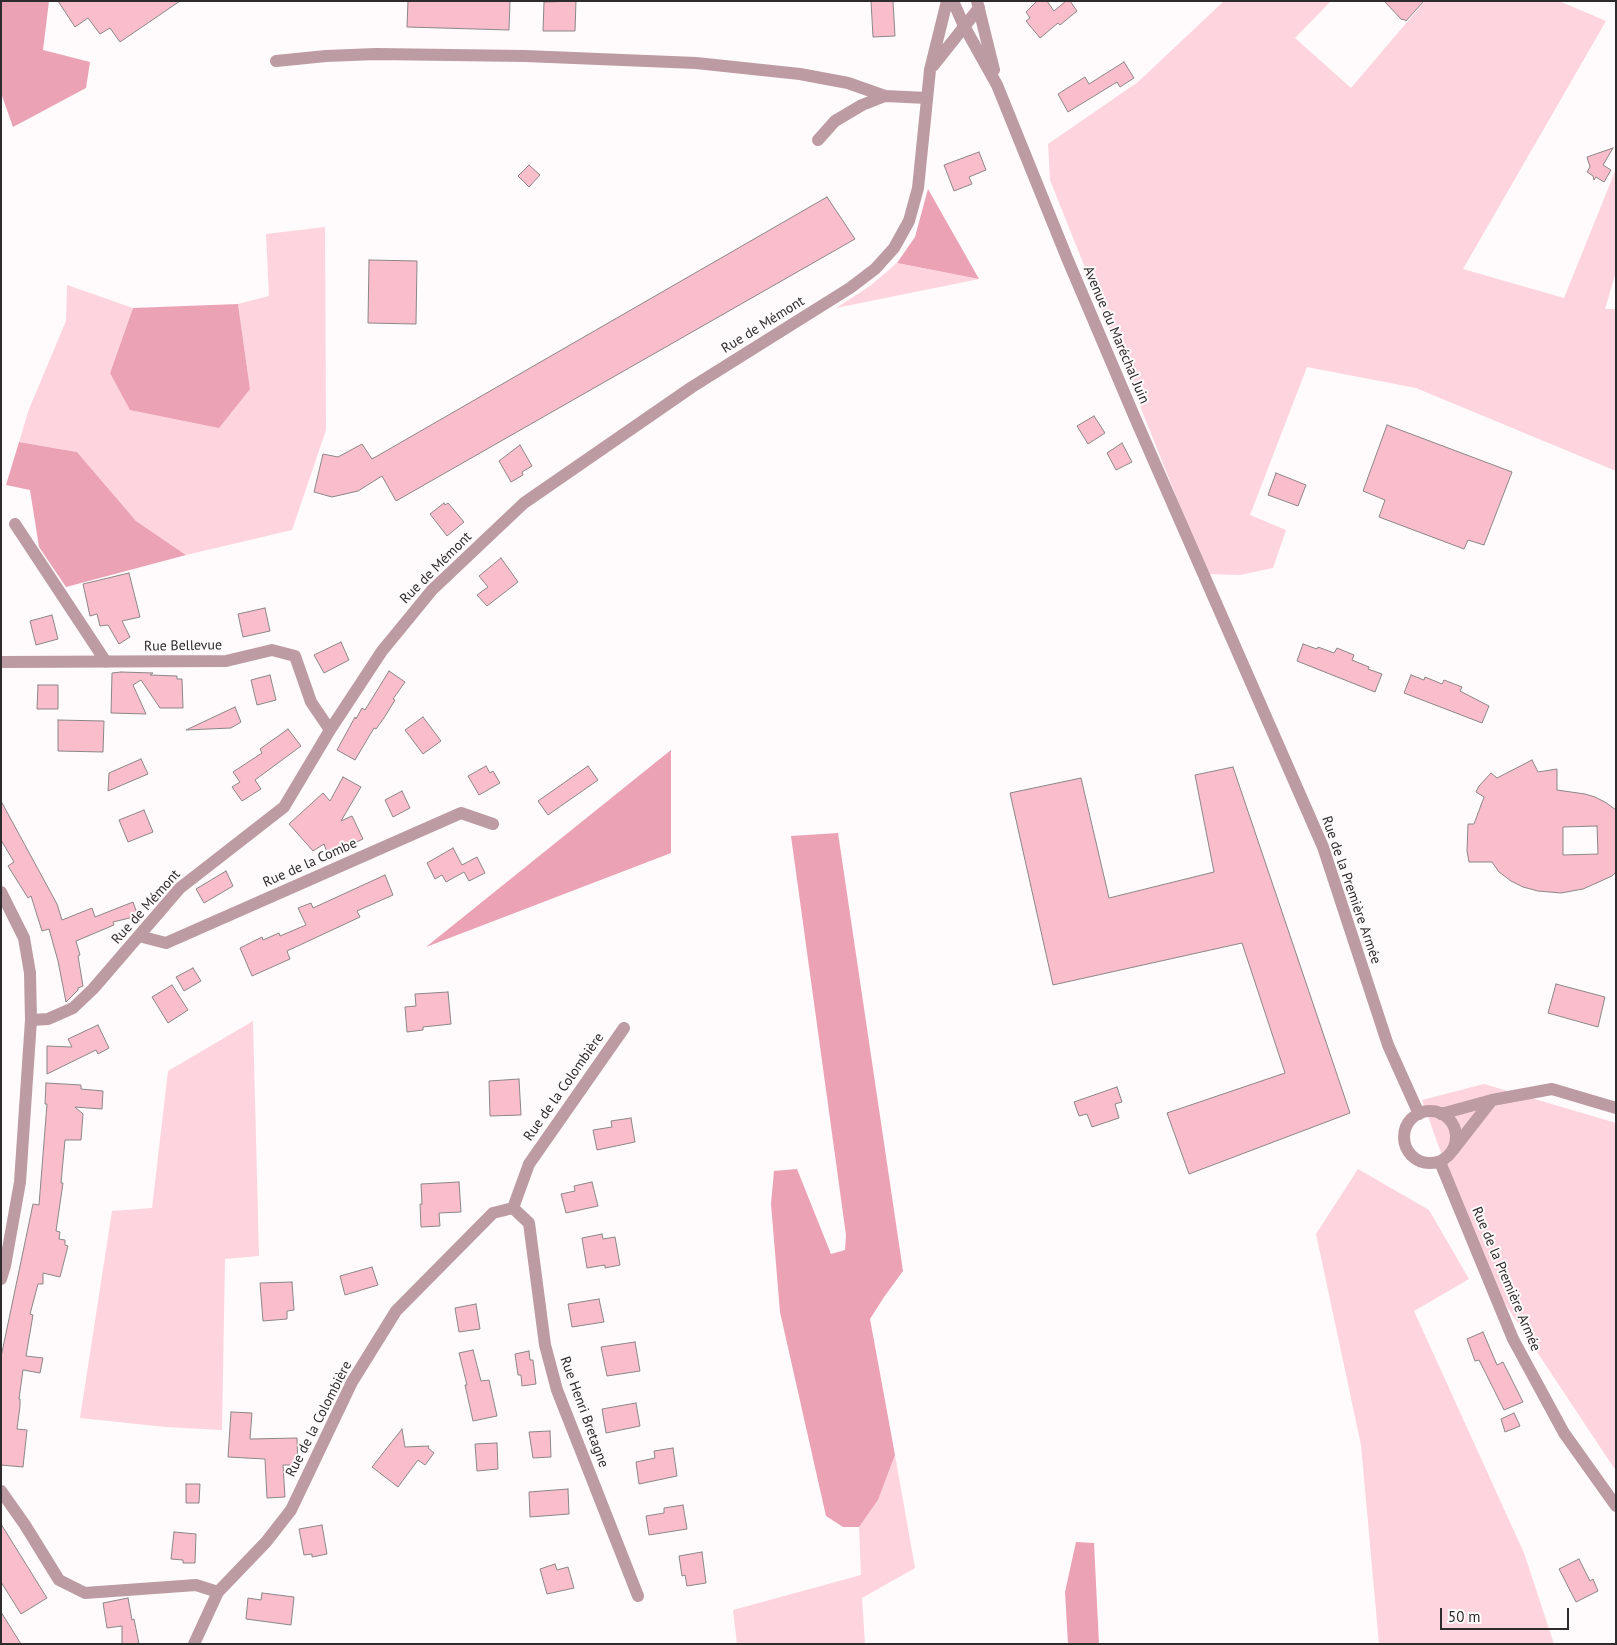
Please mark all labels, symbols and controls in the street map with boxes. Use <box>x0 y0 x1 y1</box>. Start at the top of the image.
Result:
street label: Avenue du Maréchal Juin <box>1079 264 1153 406</box>
street label: Rue de Mémont <box>719 293 807 357</box>
street label: Rue de Mémont <box>397 529 475 607</box>
street label: Rue Bellevue <box>144 637 222 655</box>
street label: Rue de la Première Armée <box>1318 814 1384 966</box>
street label: Rue de la Combe <box>261 835 359 891</box>
street label: Rue de Mémont <box>108 866 184 948</box>
street label: Rue de la Colombière <box>520 1030 608 1144</box>
street label: Rue de la Première Armée <box>1468 1204 1544 1354</box>
street label: Rue Henri Bretagne <box>556 1354 612 1470</box>
street label: Rue de la Colombière <box>282 1358 356 1480</box>
scale bar <box>1442 1598 1571 1630</box>
text: 50 m <box>1448 1607 1481 1626</box>

